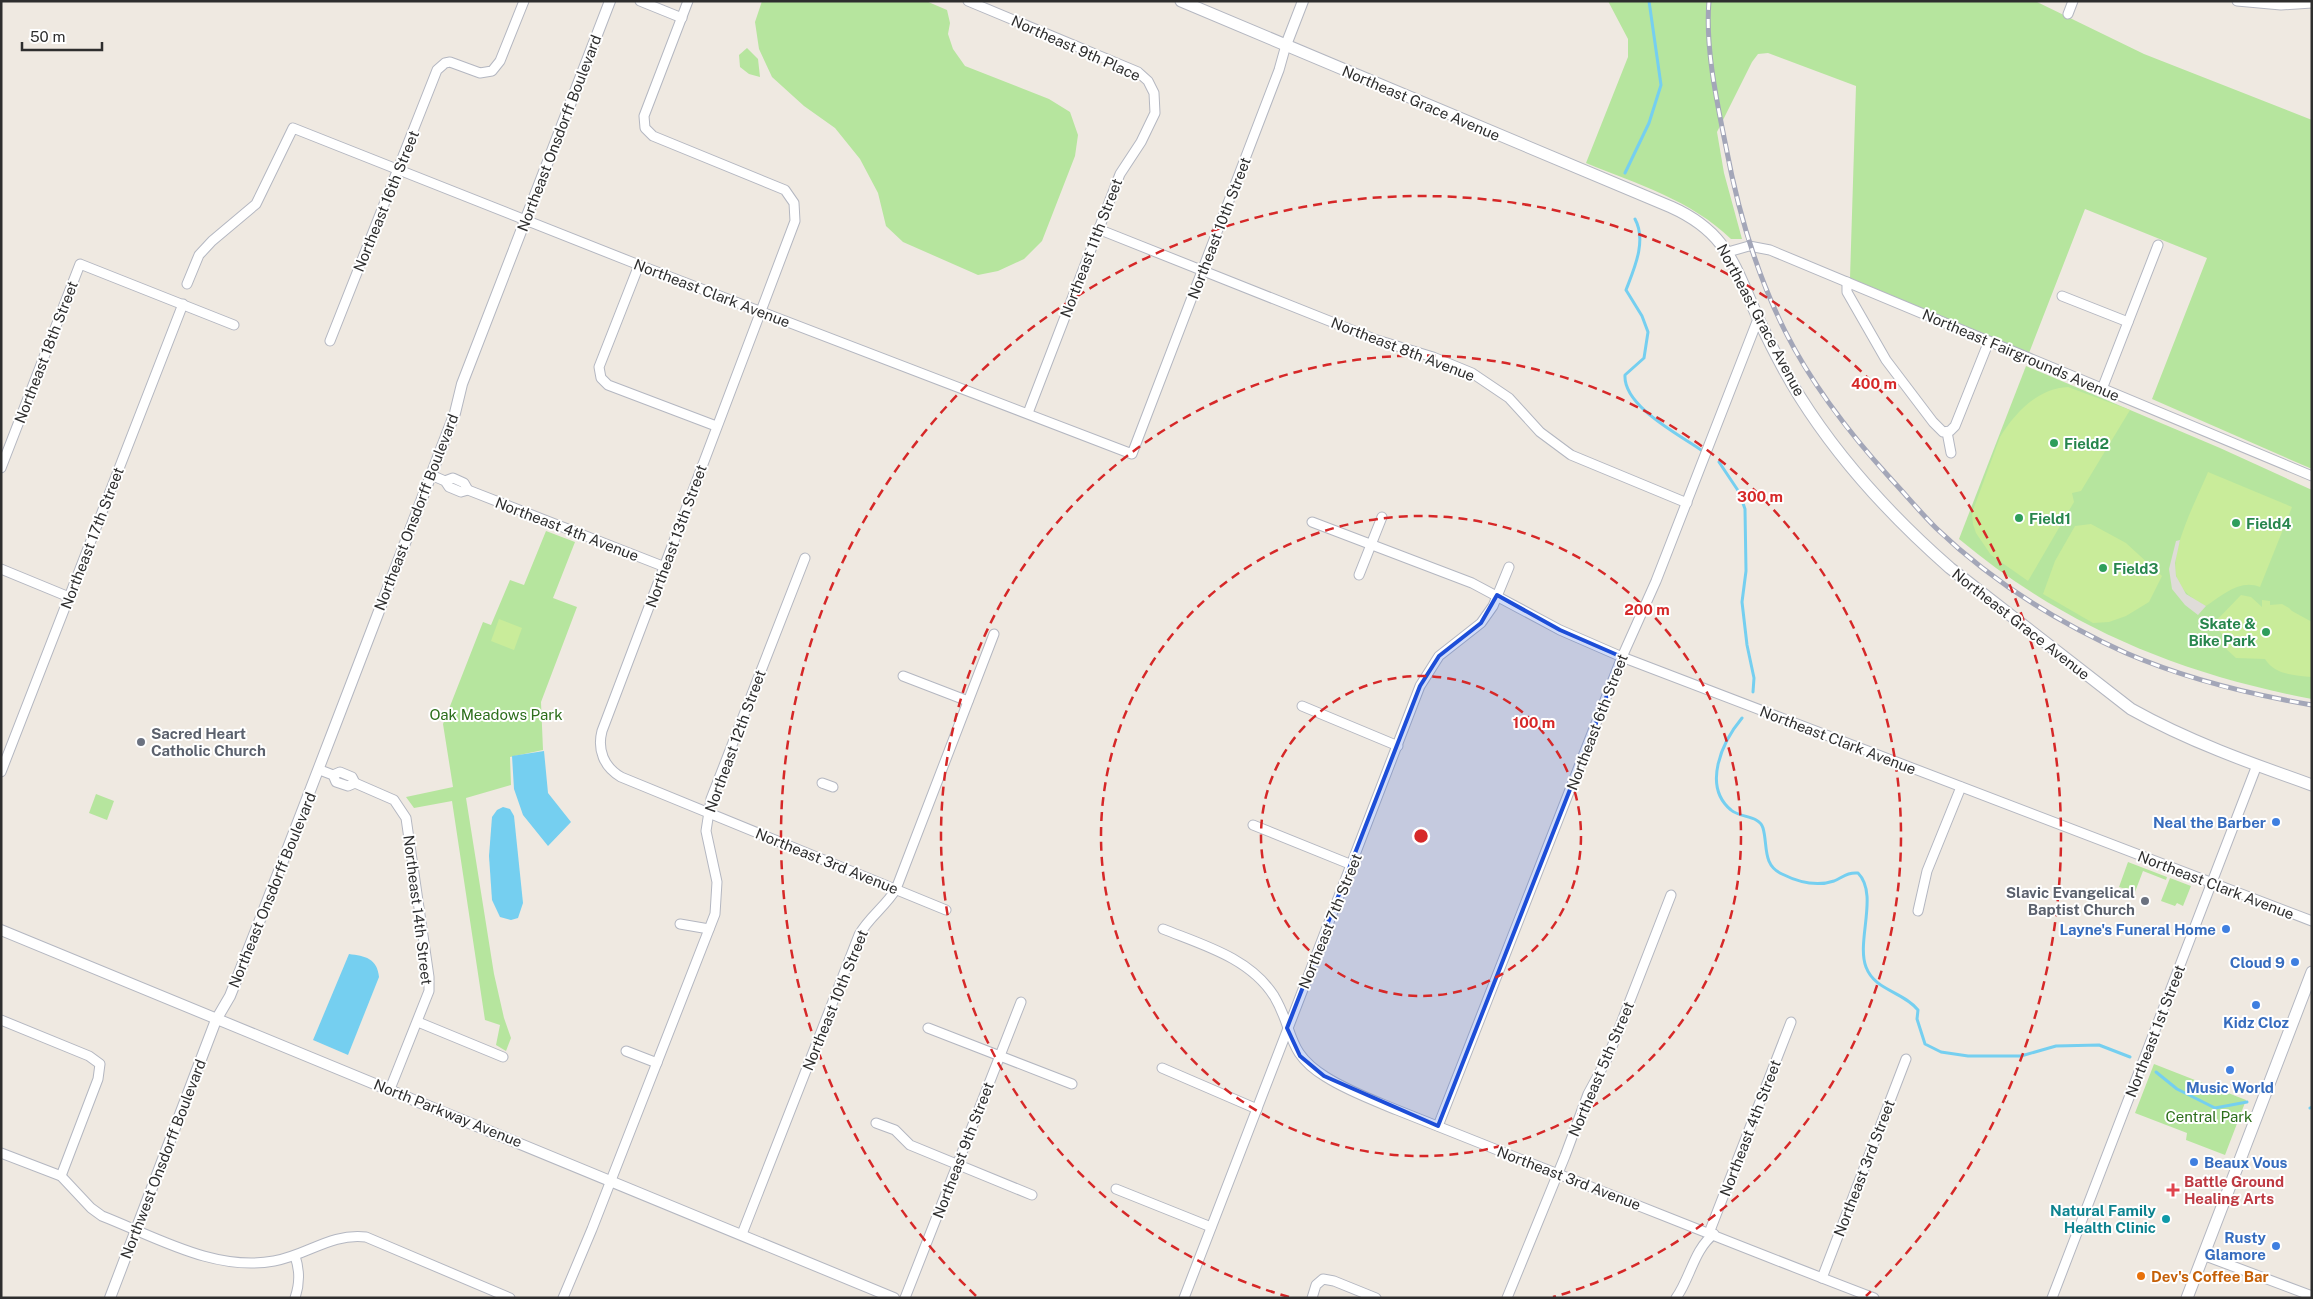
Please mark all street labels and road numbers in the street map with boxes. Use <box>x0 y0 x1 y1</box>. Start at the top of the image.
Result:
street label: Northeast 9th Place <box>1009 12 1143 84</box>
street label: Northeast Onsdorff Boulevard <box>514 32 604 234</box>
street label: Northeast Grace Avenue <box>1339 62 1503 144</box>
street label: Northeast 16th Street <box>350 128 422 274</box>
street label: Northeast 10th Street <box>1184 155 1254 301</box>
street label: Northeast 11th Street <box>1057 176 1125 320</box>
street label: Northeast Grace Avenue <box>1714 241 1808 399</box>
street label: Northeast Clark Avenue <box>632 255 792 331</box>
street label: Northeast 18th Street <box>11 278 81 426</box>
street label: Northeast Fairgrounds Avenue <box>1920 306 2122 404</box>
street label: Northeast 8th Avenue <box>1329 314 1477 384</box>
street label: Northeast Onsdorff Boulevard <box>371 411 461 613</box>
street label: Northeast 13th Street <box>642 462 710 610</box>
street label: Northeast 17th Street <box>57 465 127 611</box>
street label: Northeast 4th Avenue <box>493 494 641 564</box>
street label: Northeast Grace Avenue <box>1949 565 2093 683</box>
street label: Northeast 6th Street <box>1563 651 1631 793</box>
street label: Northeast 12th Street <box>701 667 769 815</box>
street label: Northeast Clark Avenue <box>1758 702 1918 778</box>
street label: Northeast Onsdorff Boulevard <box>225 790 319 990</box>
street label: Northeast 3rd Avenue <box>753 825 901 897</box>
street label: Northeast 14th Street <box>400 834 436 986</box>
street label: Northeast Clark Avenue <box>2136 847 2296 923</box>
street label: Northeast 7th Street <box>1295 851 1365 991</box>
street label: Northeast 10th Street <box>799 927 871 1073</box>
street label: Northeast 1st Street <box>2122 962 2188 1099</box>
street label: Northeast 5th Street <box>1565 999 1637 1139</box>
street label: Northwest Onsdorff Boulevard <box>117 1057 209 1261</box>
street label: Northeast 4th Street <box>1716 1057 1784 1199</box>
street label: North Parkway Avenue <box>371 1075 525 1151</box>
street label: Northeast 9th Street <box>929 1079 997 1221</box>
street label: Northeast 3rd Street <box>1830 1097 1898 1239</box>
street label: Northeast 3rd Avenue <box>1495 1143 1643 1213</box>

